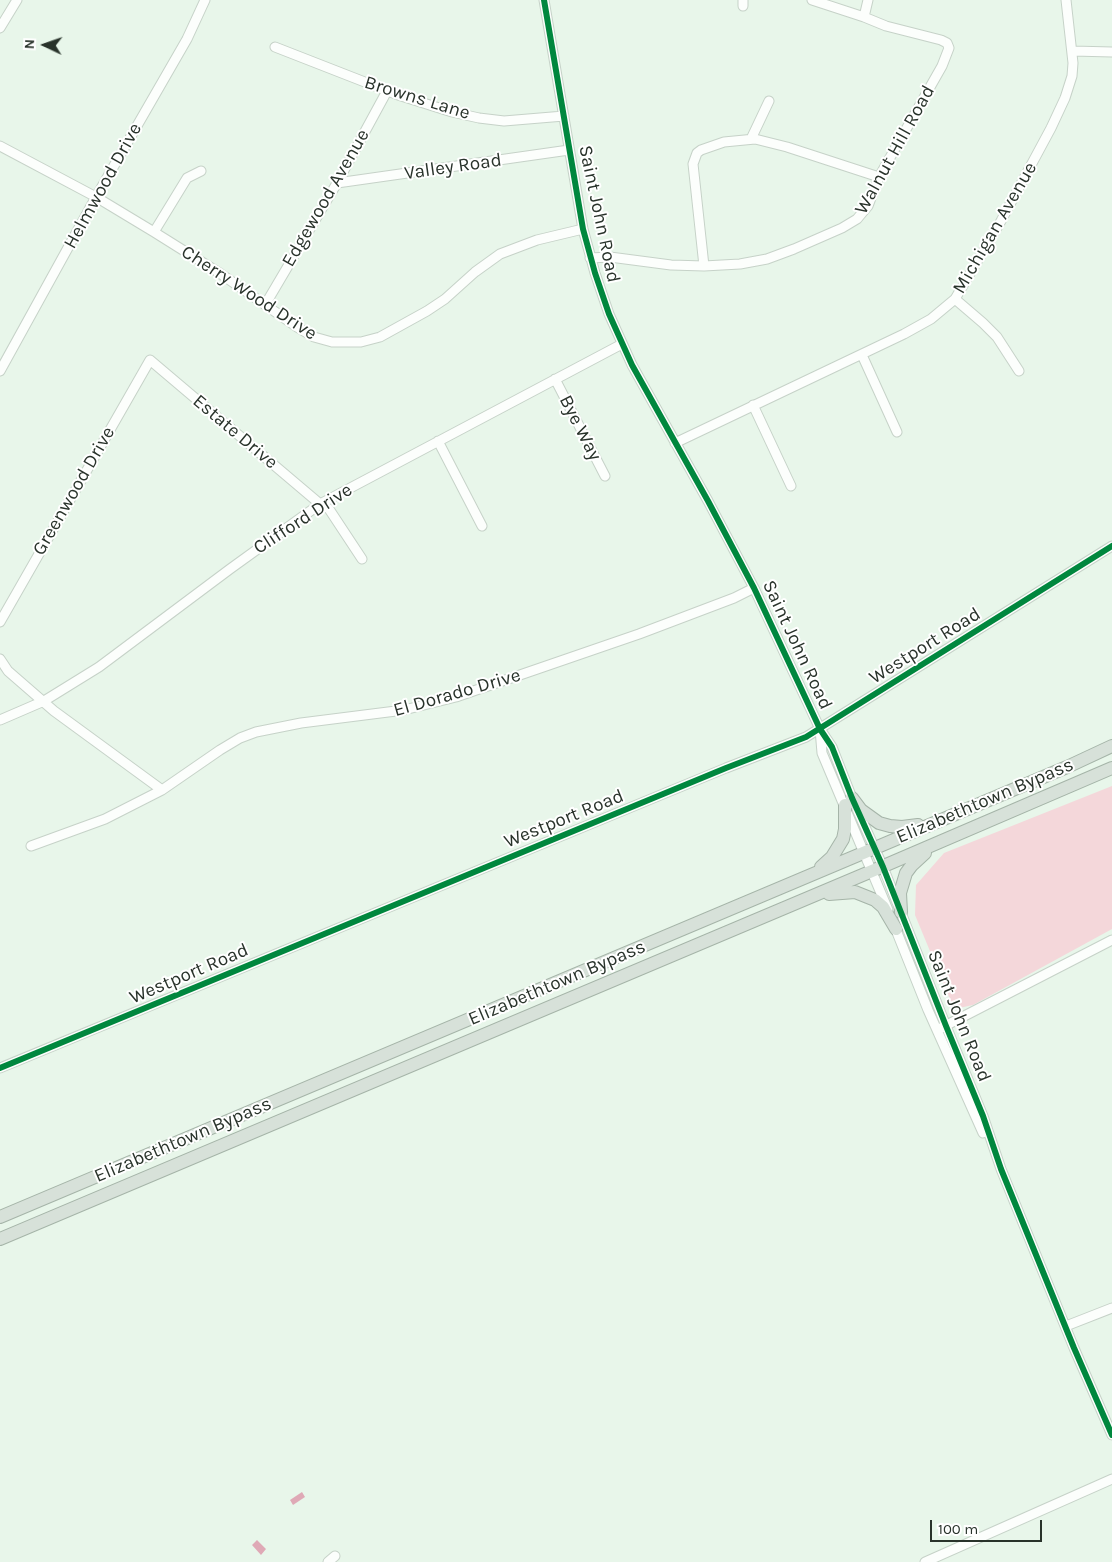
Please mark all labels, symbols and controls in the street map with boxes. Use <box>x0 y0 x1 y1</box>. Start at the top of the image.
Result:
north arrow <box>20 20 70 70</box>
text: N <box>21 39 38 50</box>
street label: Browns Lane <box>361 71 473 125</box>
street label: Walnut Hill Road <box>850 81 940 219</box>
street label: Helmwood Drive <box>59 119 147 253</box>
street label: Edgewood Avenue <box>277 125 375 271</box>
street label: Saint John Road <box>573 143 625 285</box>
street label: Valley Road <box>403 149 503 185</box>
street label: Michigan Avenue <box>948 158 1042 298</box>
street label: Cherry Wood Drive <box>177 241 321 345</box>
street label: Estate Drive <box>188 390 282 474</box>
street label: Bye Way <box>554 391 606 465</box>
street label: Greenwood Drive <box>28 423 120 559</box>
street label: Clifford Drive <box>249 479 357 559</box>
street label: Saint John Road <box>757 577 837 713</box>
street label: Westport Road <box>865 603 985 689</box>
street label: El Dorado Drive <box>391 664 523 722</box>
street label: Elizabethtown Bypass <box>893 753 1077 849</box>
street label: Westport Road <box>501 785 627 853</box>
street label: Elizabethtown Bypass <box>465 935 649 1031</box>
street label: Westport Road <box>126 939 252 1009</box>
street label: Saint John Road <box>922 947 996 1085</box>
street label: Elizabethtown Bypass <box>91 1092 275 1188</box>
scale bar <box>932 1510 1044 1542</box>
text: 100 m <box>938 1520 978 1538</box>

